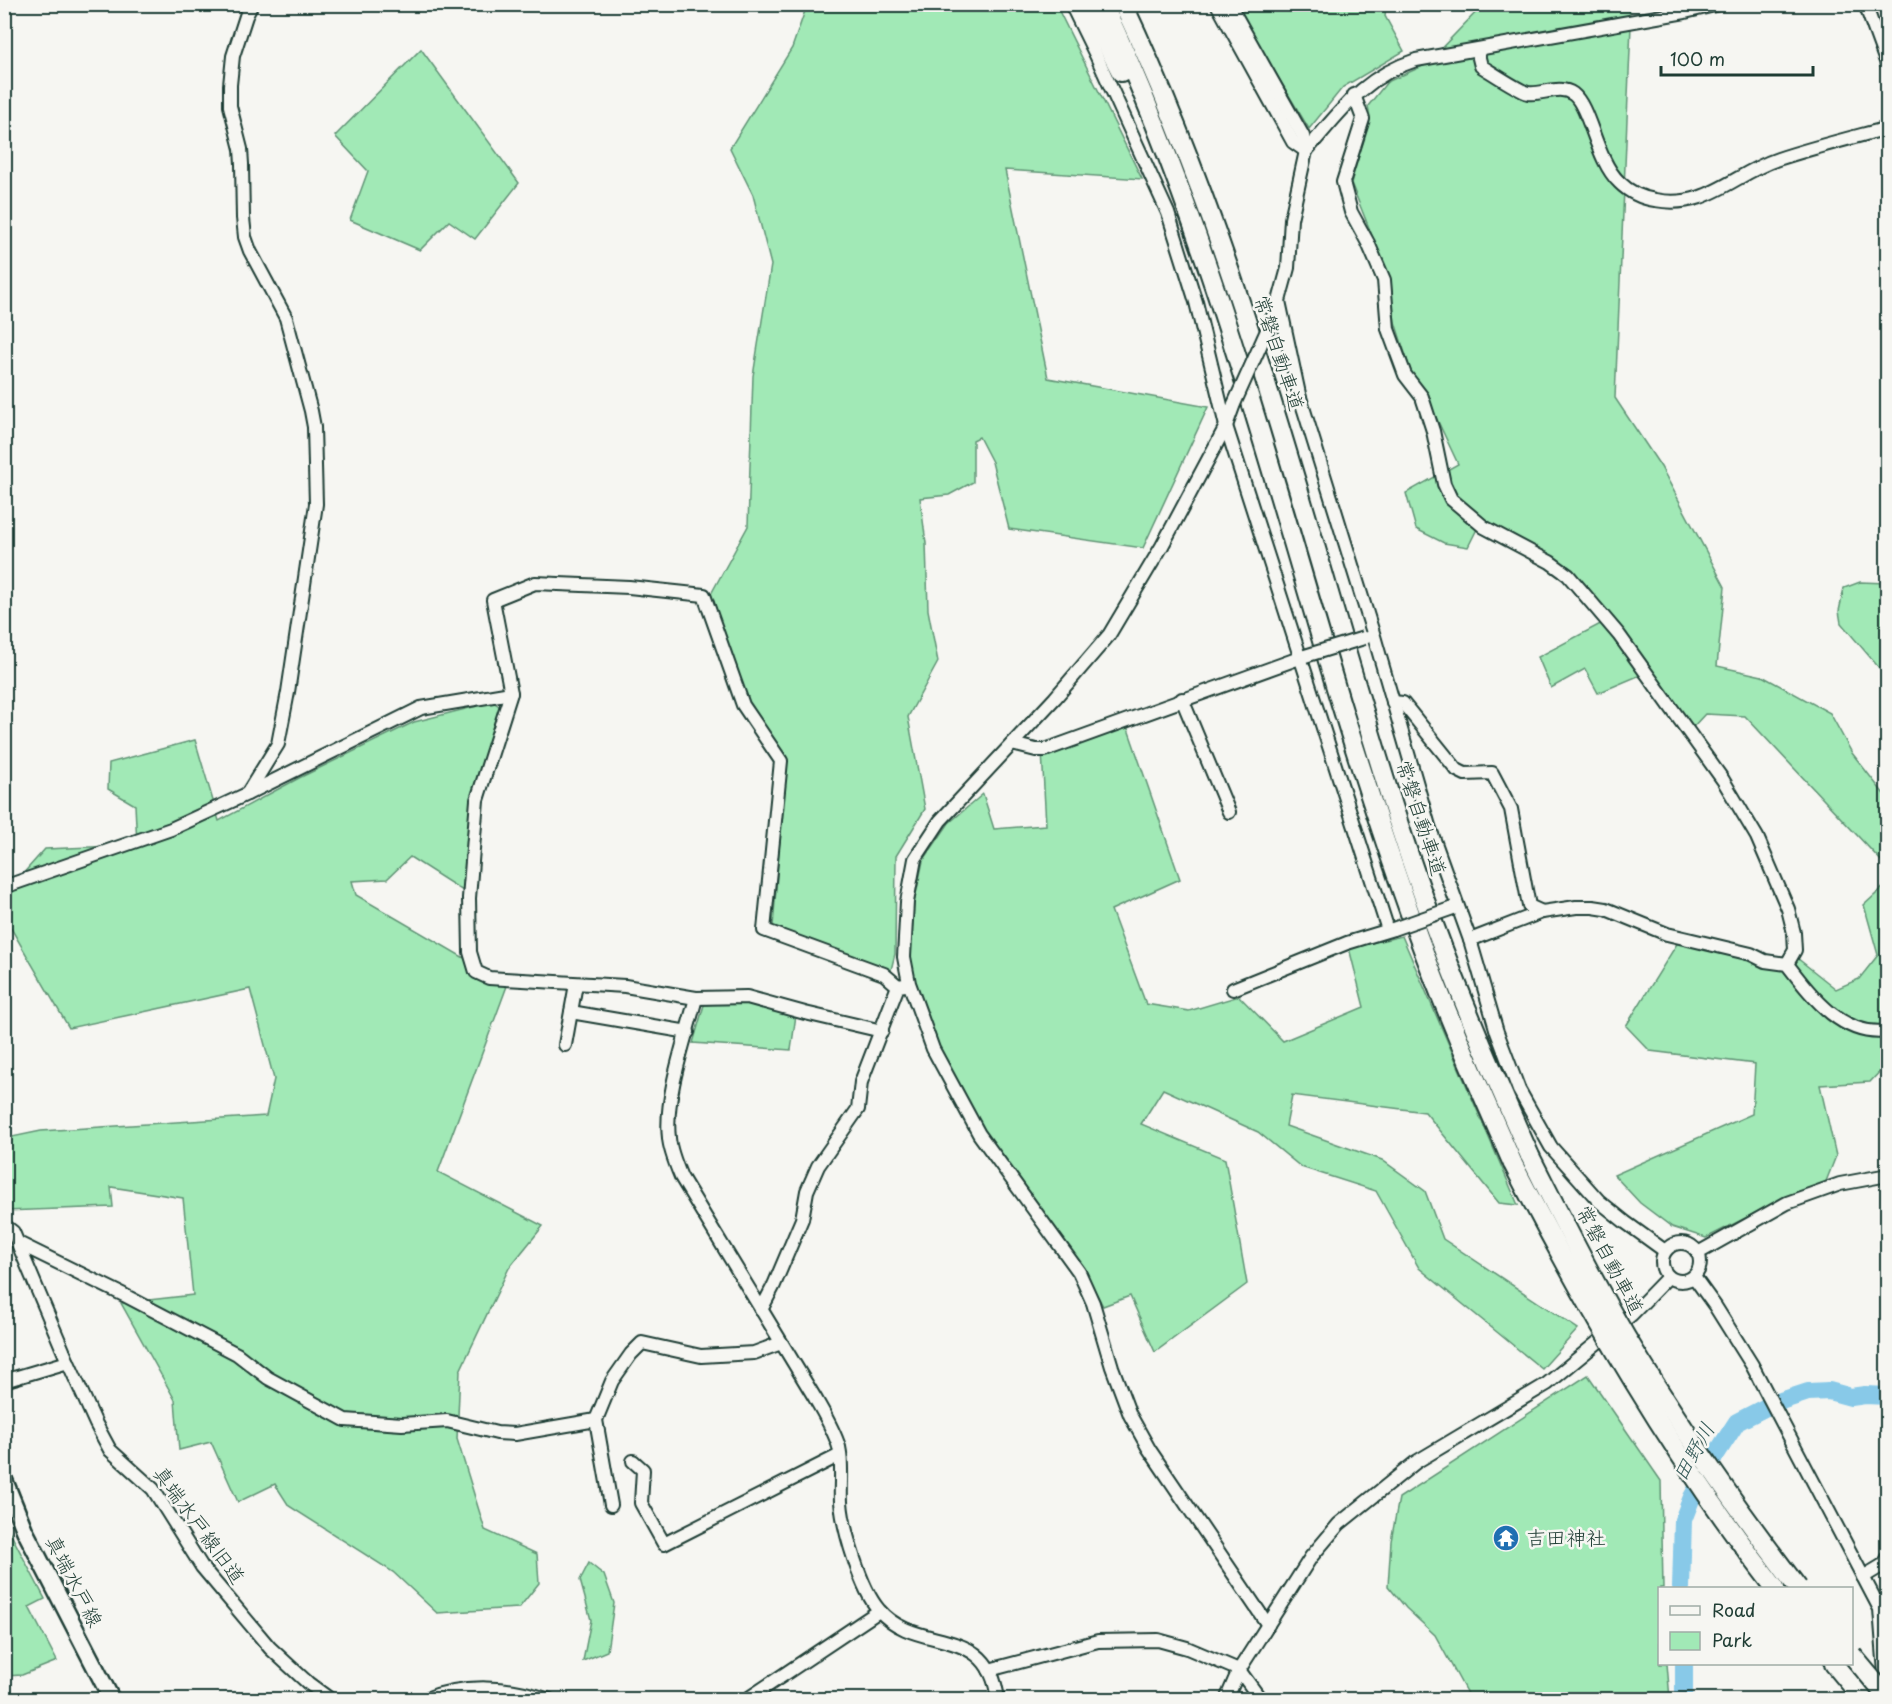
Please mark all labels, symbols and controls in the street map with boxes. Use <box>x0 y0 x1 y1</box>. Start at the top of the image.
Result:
scale bar <box>1661 39 1812 77</box>
text: 100 m <box>1670 45 1725 72</box>
street label: 常磐自動車道 <box>1247 291 1313 414</box>
street label: 常磐自動車道 <box>1389 756 1455 879</box>
street label: 常磐自動車道 <box>1569 1200 1652 1320</box>
water label: 田野川 <box>1663 1416 1722 1486</box>
street label: 真端水戸線旧道 <box>147 1459 253 1590</box>
place label: 吉田神社 <box>1526 1522 1606 1552</box>
temple icon: 吉田神社 <box>1491 1523 1521 1553</box>
street label: 真端水戸線 <box>39 1529 111 1632</box>
legend <box>1658 1587 1853 1665</box>
text: Road <box>1712 1596 1756 1623</box>
text: Park <box>1712 1626 1752 1653</box>

